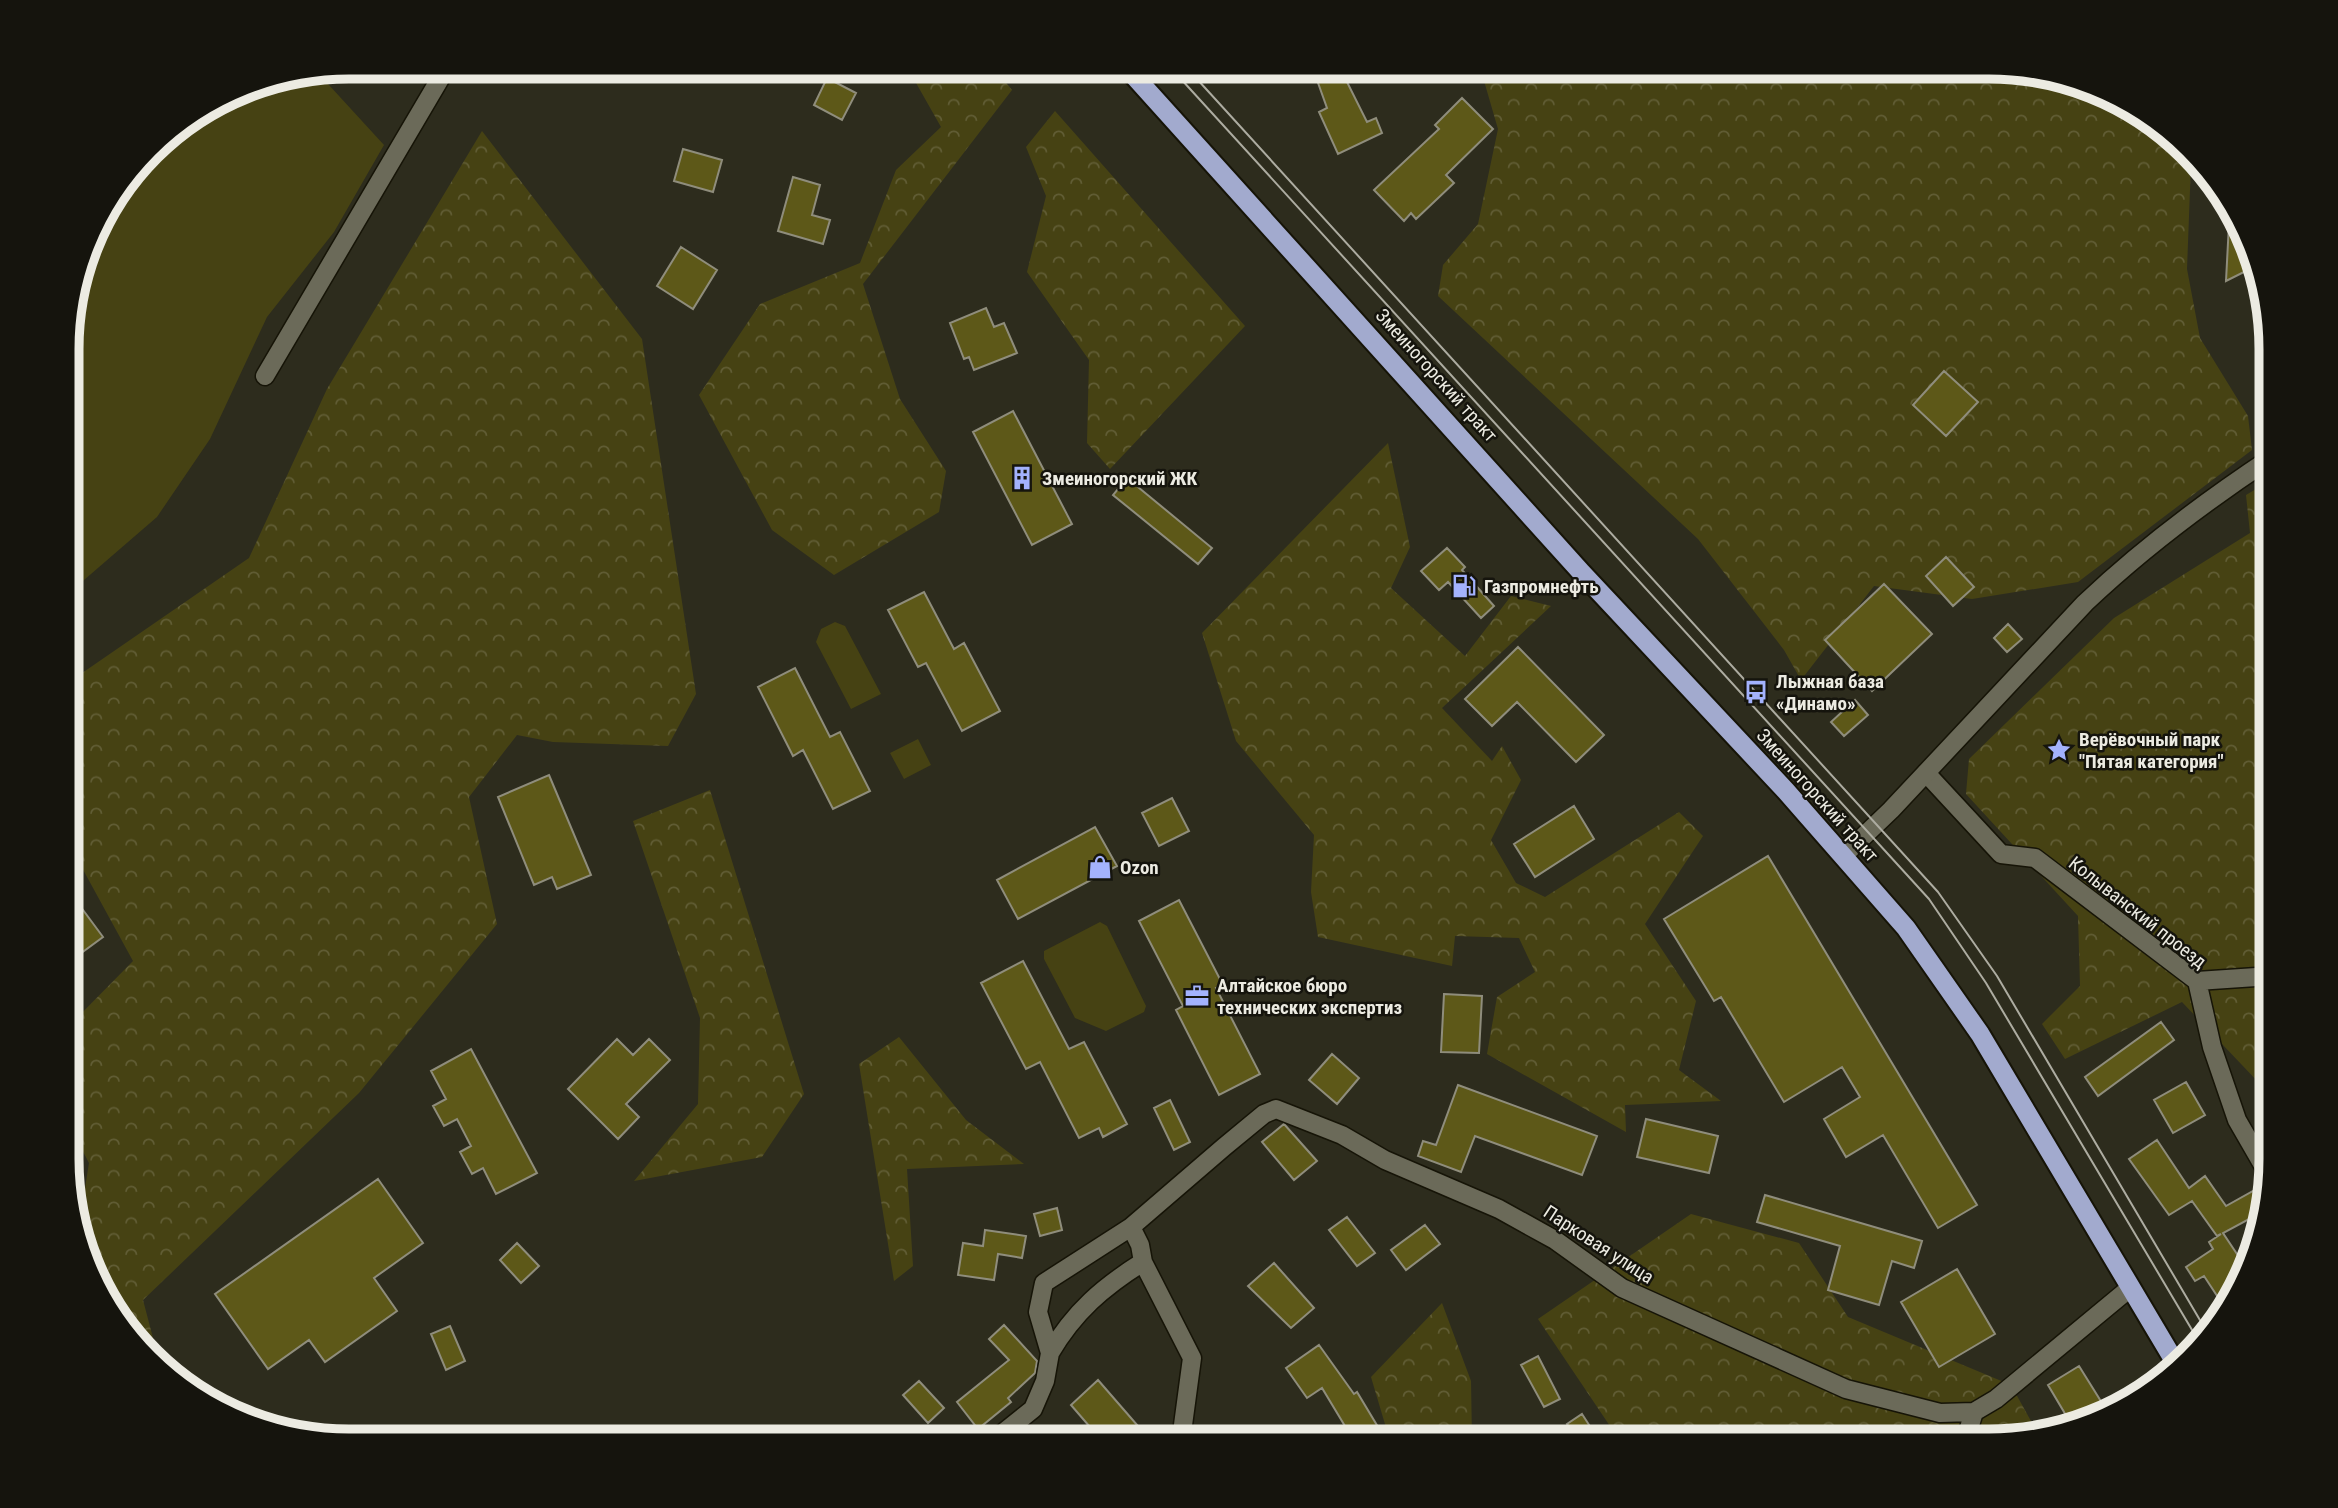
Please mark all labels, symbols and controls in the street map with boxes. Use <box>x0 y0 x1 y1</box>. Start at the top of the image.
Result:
street label: Змеиногорский тракт <box>1371 304 1502 447</box>
building icon: Змеиногорский ЖК <box>1008 464 1036 492</box>
place label: Змеиногорский ЖК <box>1042 467 1198 490</box>
fuel station icon: Газпромнефть <box>1450 572 1478 600</box>
place label: Газпромнефть <box>1484 575 1599 598</box>
place label: Лыжная база «Динамо» <box>1776 670 1884 715</box>
bus stop icon: Лыжная база «Динамо» <box>1742 678 1770 706</box>
street label: Змеиногорский тракт <box>1752 724 1883 867</box>
place label: Верёвочный парк "Пятая категория" <box>2079 728 2224 773</box>
place icon: Верёвочный парк "Пятая категория" <box>2045 736 2073 764</box>
street label: Колыванский проезд <box>2064 851 2211 973</box>
shop icon: Ozon <box>1086 853 1114 881</box>
place label: Ozon <box>1120 856 1159 879</box>
place label: Алтайское бюро технических экспертиз <box>1217 974 1402 1019</box>
office icon: Алтайское бюро технических экспертиз <box>1183 982 1211 1010</box>
street label: Парковая улица <box>1539 1200 1658 1289</box>

